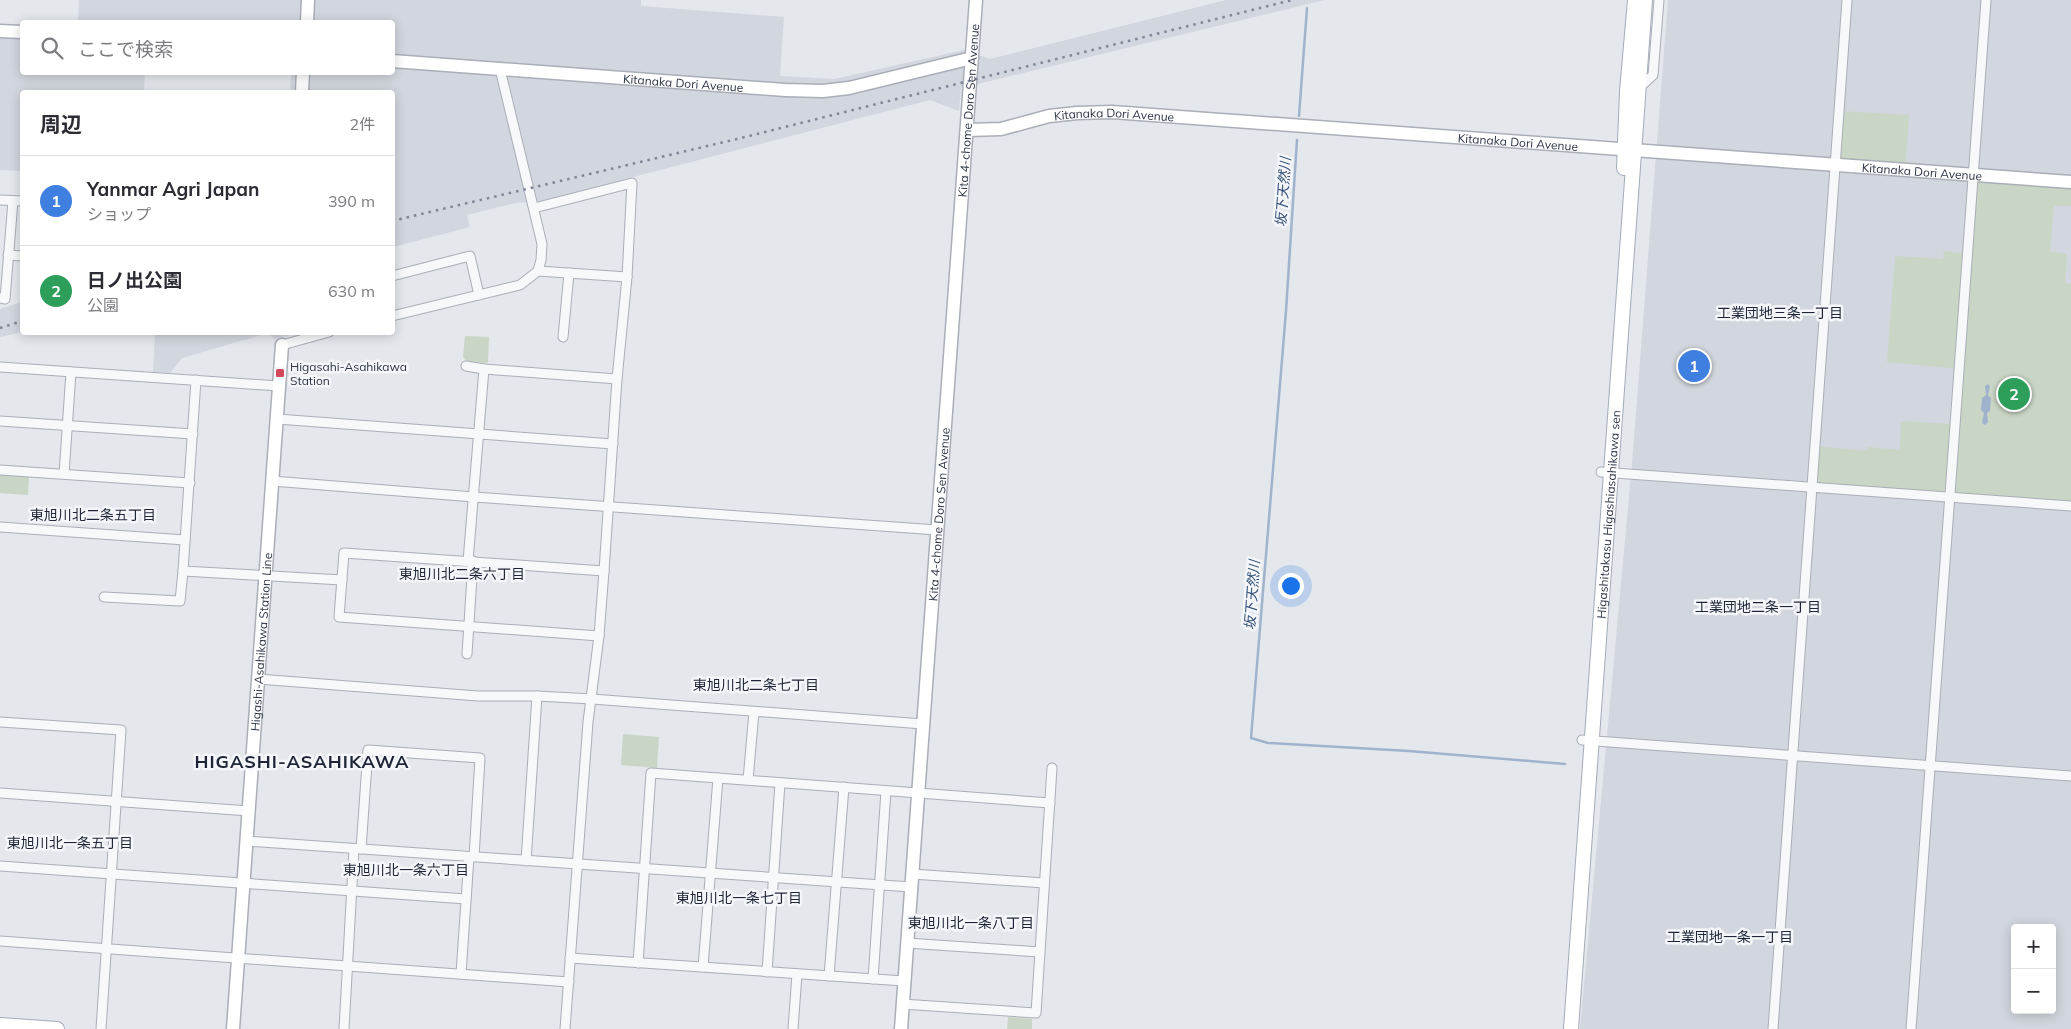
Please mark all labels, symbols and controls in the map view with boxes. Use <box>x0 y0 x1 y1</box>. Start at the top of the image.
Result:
search box <box>20 20 395 75</box>
street label: Kita 4-chome Doro Sen Avenue <box>954 23 982 198</box>
icon: search <box>38 34 66 62</box>
text: ここで検索 <box>78 37 173 61</box>
street label: Kitanaka Dori Avenue <box>622 71 744 94</box>
street label: Kitanaka Dori Avenue <box>1053 104 1175 124</box>
text: 周辺 <box>40 111 82 137</box>
text: 2件 <box>349 114 375 134</box>
street label: Kitanaka Dori Avenue <box>1457 130 1579 154</box>
water label: 坂下天然川 <box>1272 154 1295 228</box>
street label: Kitanaka Dori Avenue <box>1861 159 1983 183</box>
text: Yanmar Agri Japan <box>87 177 260 201</box>
text: 1 <box>51 191 61 211</box>
text: 390 m <box>328 191 375 211</box>
text: ショップ <box>87 204 151 224</box>
text: 日ノ出公園 <box>87 268 182 292</box>
text: 2 <box>51 281 61 301</box>
text: 630 m <box>328 281 375 301</box>
text: 公園 <box>87 295 119 315</box>
district label: 工業団地三条一丁目 <box>1717 304 1843 322</box>
pin: 1 <box>1678 347 1710 385</box>
place label: Higasahi-Asahikawa Station <box>290 359 407 388</box>
marker: Higasahi-Asahikawa Station <box>274 367 286 379</box>
pin: 2 <box>1998 375 2030 413</box>
street label: Higashitakasu Higashiasahikawa sen <box>1593 409 1623 619</box>
street label: Kita 4-chome Doro Sen Avenue <box>925 427 952 602</box>
district label: 東旭川北二条五丁目 <box>30 506 156 524</box>
street label: Higashi-Asahikawa Station Line <box>247 552 275 732</box>
water label: 坂下天然川 <box>1241 557 1264 631</box>
district label: 東旭川北二条六丁目 <box>399 565 525 583</box>
your location <box>1278 573 1304 599</box>
district label: 工業団地二条一丁目 <box>1695 598 1821 616</box>
district label: 東旭川北二条七丁目 <box>693 676 819 694</box>
district label: HIGASHI-ASAHIKAWA <box>195 750 409 773</box>
district label: 東旭川北一条五丁目 <box>7 834 133 852</box>
district label: 東旭川北一条六丁目 <box>343 861 469 879</box>
district label: 東旭川北一条七丁目 <box>676 889 802 907</box>
district label: 東旭川北一条八丁目 <box>908 914 1034 932</box>
map controls <box>2011 924 2056 1014</box>
button: + <box>2011 924 2056 969</box>
district label: 工業団地一条一丁目 <box>1667 928 1793 946</box>
button: − <box>2011 969 2056 1014</box>

